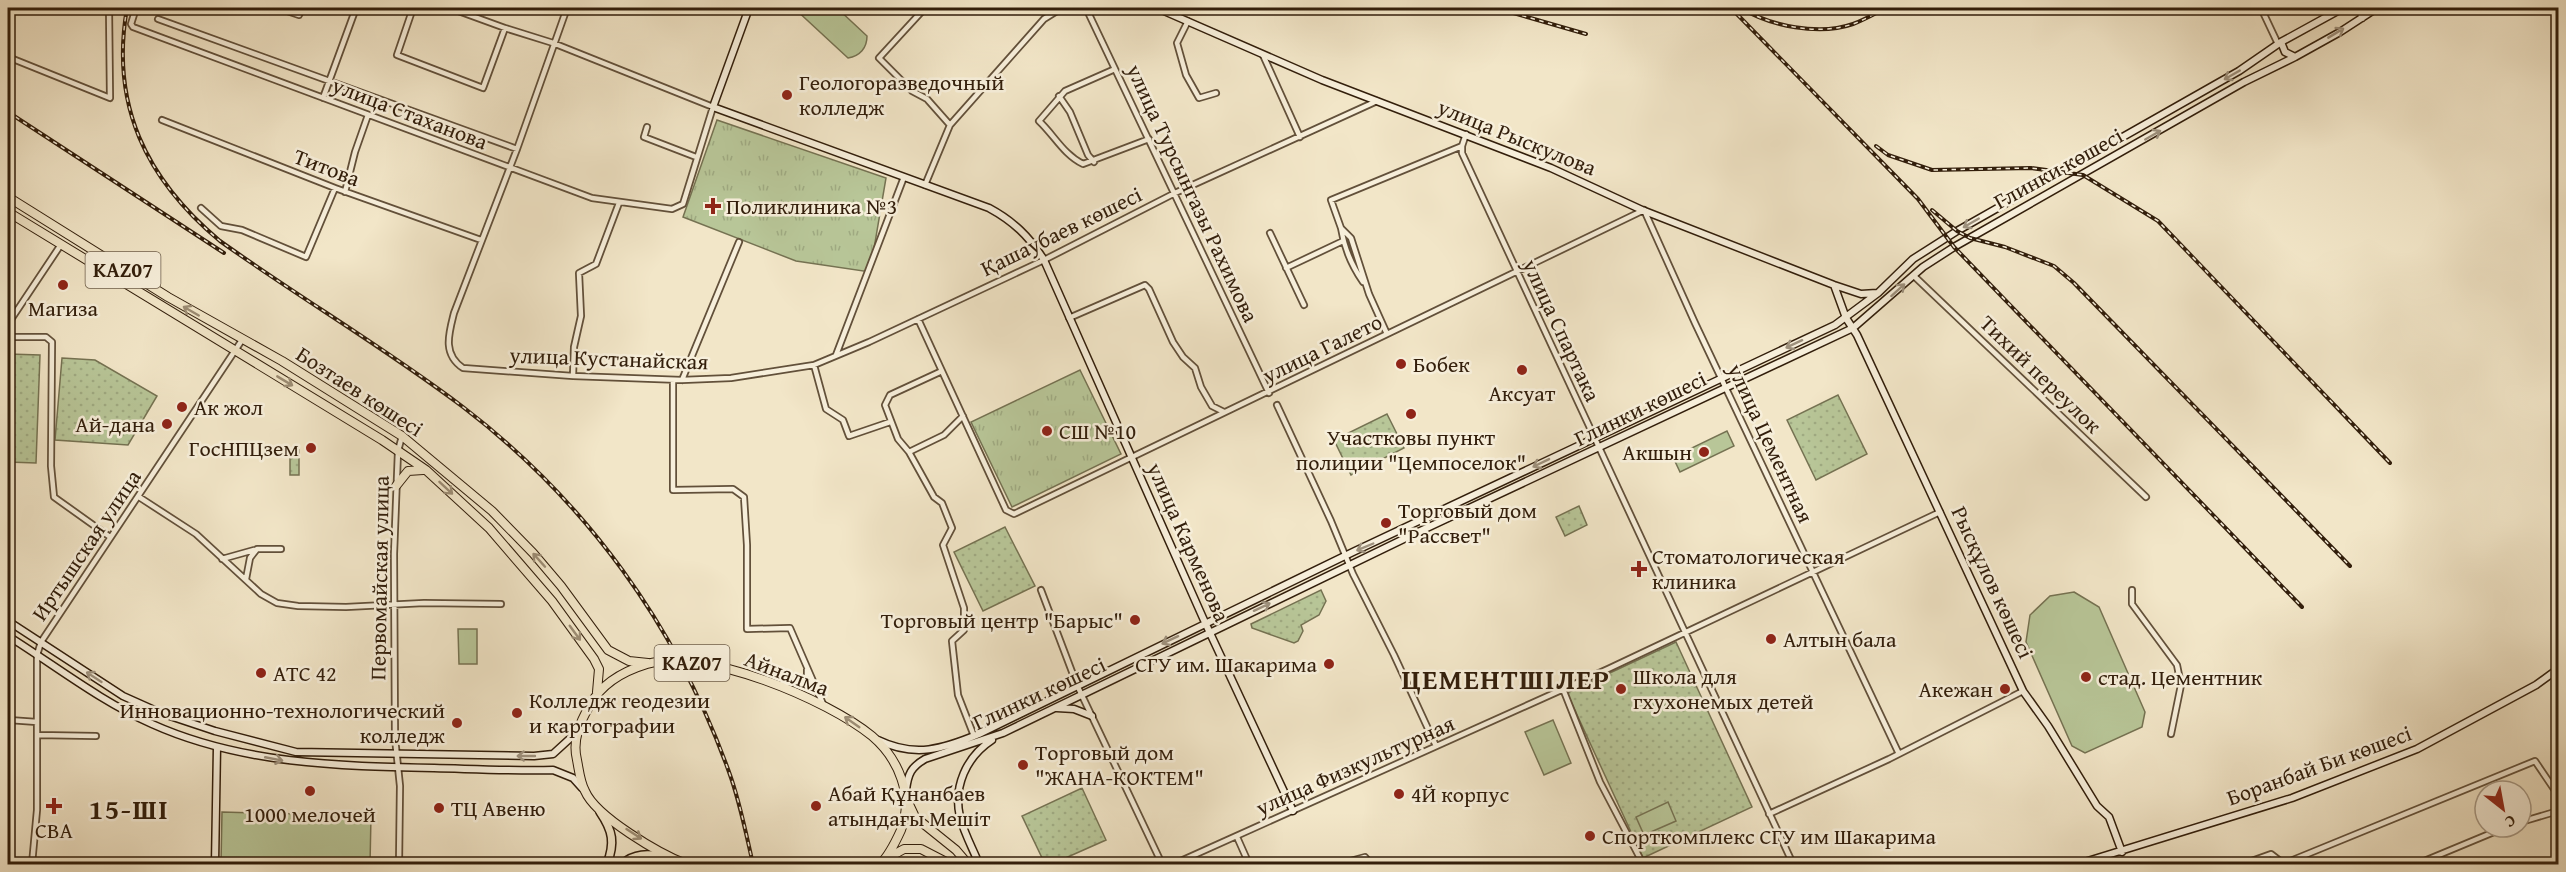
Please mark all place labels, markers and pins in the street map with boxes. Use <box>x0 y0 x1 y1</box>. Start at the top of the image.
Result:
place label: Геологоразведочный колледж <box>799 66 1004 123</box>
marker: Геологоразведочный колледж <box>780 88 794 102</box>
place label: Поликлиника №3 <box>726 190 897 222</box>
marker: Поликлиника №3 <box>704 197 722 215</box>
marker: Магиза <box>56 278 70 292</box>
place label: Магиза <box>28 292 99 324</box>
place label: Бобек <box>1413 348 1470 380</box>
marker: Бобек <box>1394 357 1408 371</box>
marker: Аксуат <box>1515 363 1529 377</box>
place label: Аксуат <box>1489 377 1556 409</box>
place label: Ак жол <box>194 391 263 423</box>
marker: Ак жол <box>175 400 189 414</box>
marker: Участковы пункт полиции "Цемпоселок" <box>1404 407 1418 421</box>
place label: Ай-дана <box>75 408 156 440</box>
place label: СШ №10 <box>1059 415 1136 447</box>
marker: Ай-дана <box>160 417 174 431</box>
place label: Участковы пункт полиции "Цемпоселок" <box>1296 421 1526 478</box>
marker: СШ №10 <box>1040 424 1054 438</box>
place label: ГосНПЦзем <box>189 432 299 464</box>
place label: Акшын <box>1622 436 1692 468</box>
marker: ГосНПЦзем <box>304 441 318 455</box>
marker: Акшын <box>1697 445 1711 459</box>
place label: Торговый дом "Рассвет" <box>1398 494 1537 551</box>
marker: Торговый дом "Рассвет" <box>1379 516 1393 530</box>
place label: Стоматологическая клиника <box>1652 540 1845 597</box>
marker: Стоматологическая клиника <box>1630 560 1648 578</box>
place label: Торговый центр "Барыс" <box>881 604 1123 636</box>
marker: Торговый центр "Барыс" <box>1128 613 1142 627</box>
place label: Алтын бала <box>1783 623 1897 655</box>
marker: Алтын бала <box>1764 632 1778 646</box>
place label: СГУ им. Шакарима <box>1135 648 1318 680</box>
place label: АТС 42 <box>273 657 337 689</box>
marker: СГУ им. Шакарима <box>1322 657 1336 671</box>
place label: Школа для гхухонемых детей <box>1633 660 1814 717</box>
place label: стад. Цементник <box>2098 661 2263 693</box>
marker: АТС 42 <box>254 666 268 680</box>
marker: стад. Цементник <box>2079 670 2093 684</box>
place label: Акежан <box>1918 673 1993 705</box>
marker: Школа для гхухонемых детей <box>1614 682 1628 696</box>
marker: Акежан <box>1998 682 2012 696</box>
place label: Колледж геодезии и картографии <box>529 684 710 741</box>
place label: Инновационно-технологический колледж <box>120 694 446 751</box>
marker: Колледж геодезии и картографии <box>510 706 524 720</box>
marker: Инновационно-технологический колледж <box>450 716 464 730</box>
place label: Торговый дом "ЖАНА-КОКТЕМ" <box>1035 736 1204 793</box>
marker: Торговый дом "ЖАНА-КОКТЕМ" <box>1016 758 1030 772</box>
place label: Абай Құнанбаев атындағы Мешіт <box>828 777 991 834</box>
place label: 4Й корпус <box>1411 778 1509 810</box>
marker: 1000 мелочей <box>303 784 317 798</box>
marker: 4Й корпус <box>1392 787 1406 801</box>
place label: ТЦ Авеню <box>451 792 546 824</box>
marker: СВА <box>45 797 63 815</box>
place label: 1000 мелочей <box>244 798 376 830</box>
marker: Абай Құнанбаев атындағы Мешіт <box>809 799 823 813</box>
marker: ТЦ Авеню <box>432 801 446 815</box>
place label: СВА <box>35 814 74 846</box>
place label: Спорткомплекс СГУ им Шакарима <box>1602 820 1937 852</box>
marker: Спорткомплекс СГУ им Шакарима <box>1583 829 1597 843</box>

